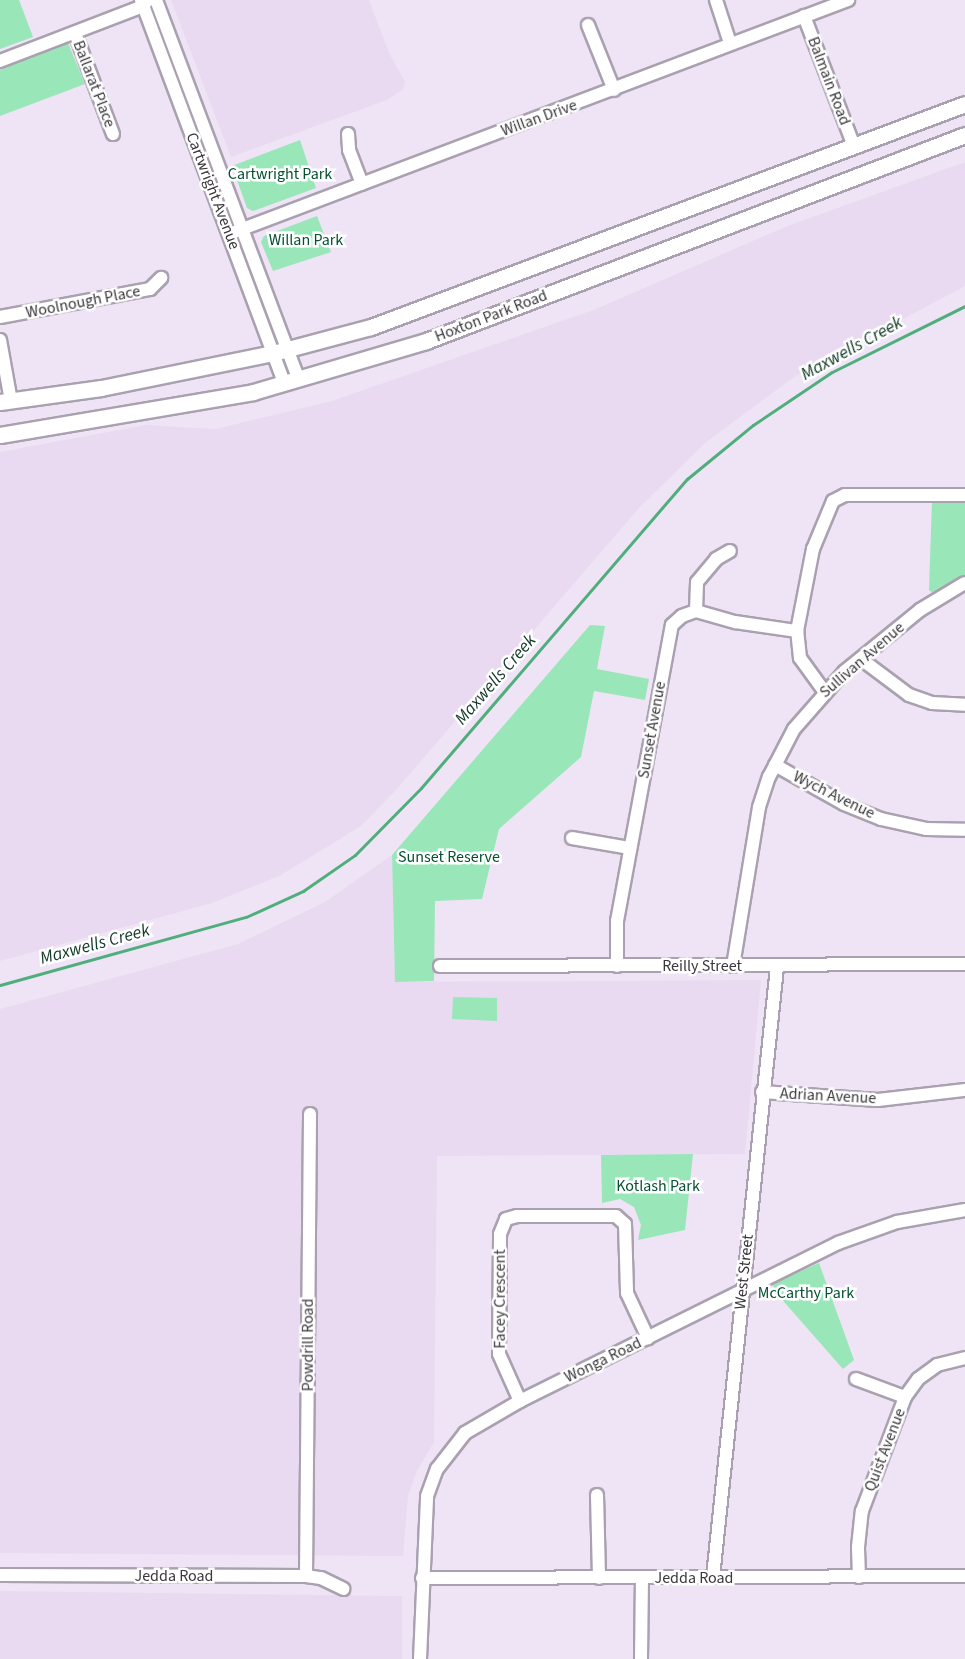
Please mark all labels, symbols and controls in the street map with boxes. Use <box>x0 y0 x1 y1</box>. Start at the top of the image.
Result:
street label: Balmain Road <box>803 34 855 128</box>
street label: Ballarat Place <box>69 38 119 130</box>
street label: Willan Drive <box>498 95 580 141</box>
street label: Cartwright Avenue <box>182 130 244 252</box>
park label: Cartwright Park <box>228 164 332 184</box>
park label: Willan Park <box>269 230 343 250</box>
street label: Woolnough Place <box>24 281 142 323</box>
street label: Hoxton Park Road <box>432 286 550 346</box>
water label: Maxwells Creek <box>797 312 907 386</box>
street label: Sullivan Avenue <box>816 618 908 702</box>
water label: Maxwells Creek <box>451 630 541 730</box>
street label: Sunset Avenue <box>634 680 670 780</box>
street label: Wych Avenue <box>790 767 878 823</box>
park label: Sunset Reserve <box>398 847 500 867</box>
water label: Maxwells Creek <box>38 920 152 970</box>
street label: Reilly Street <box>662 956 742 976</box>
street label: Adrian Avenue <box>779 1084 877 1108</box>
park label: Kotlash Park <box>616 1176 700 1196</box>
street label: West Street <box>731 1233 757 1311</box>
street label: Facey Crescent <box>490 1249 510 1349</box>
park label: McCarthy Park <box>758 1283 854 1303</box>
street label: Powdrill Road <box>298 1299 318 1391</box>
street label: Wonga Road <box>561 1333 645 1387</box>
street label: Quist Avenue <box>860 1406 910 1494</box>
street label: Jedda Road <box>135 1566 213 1586</box>
street label: Jedda Road <box>655 1568 733 1588</box>

